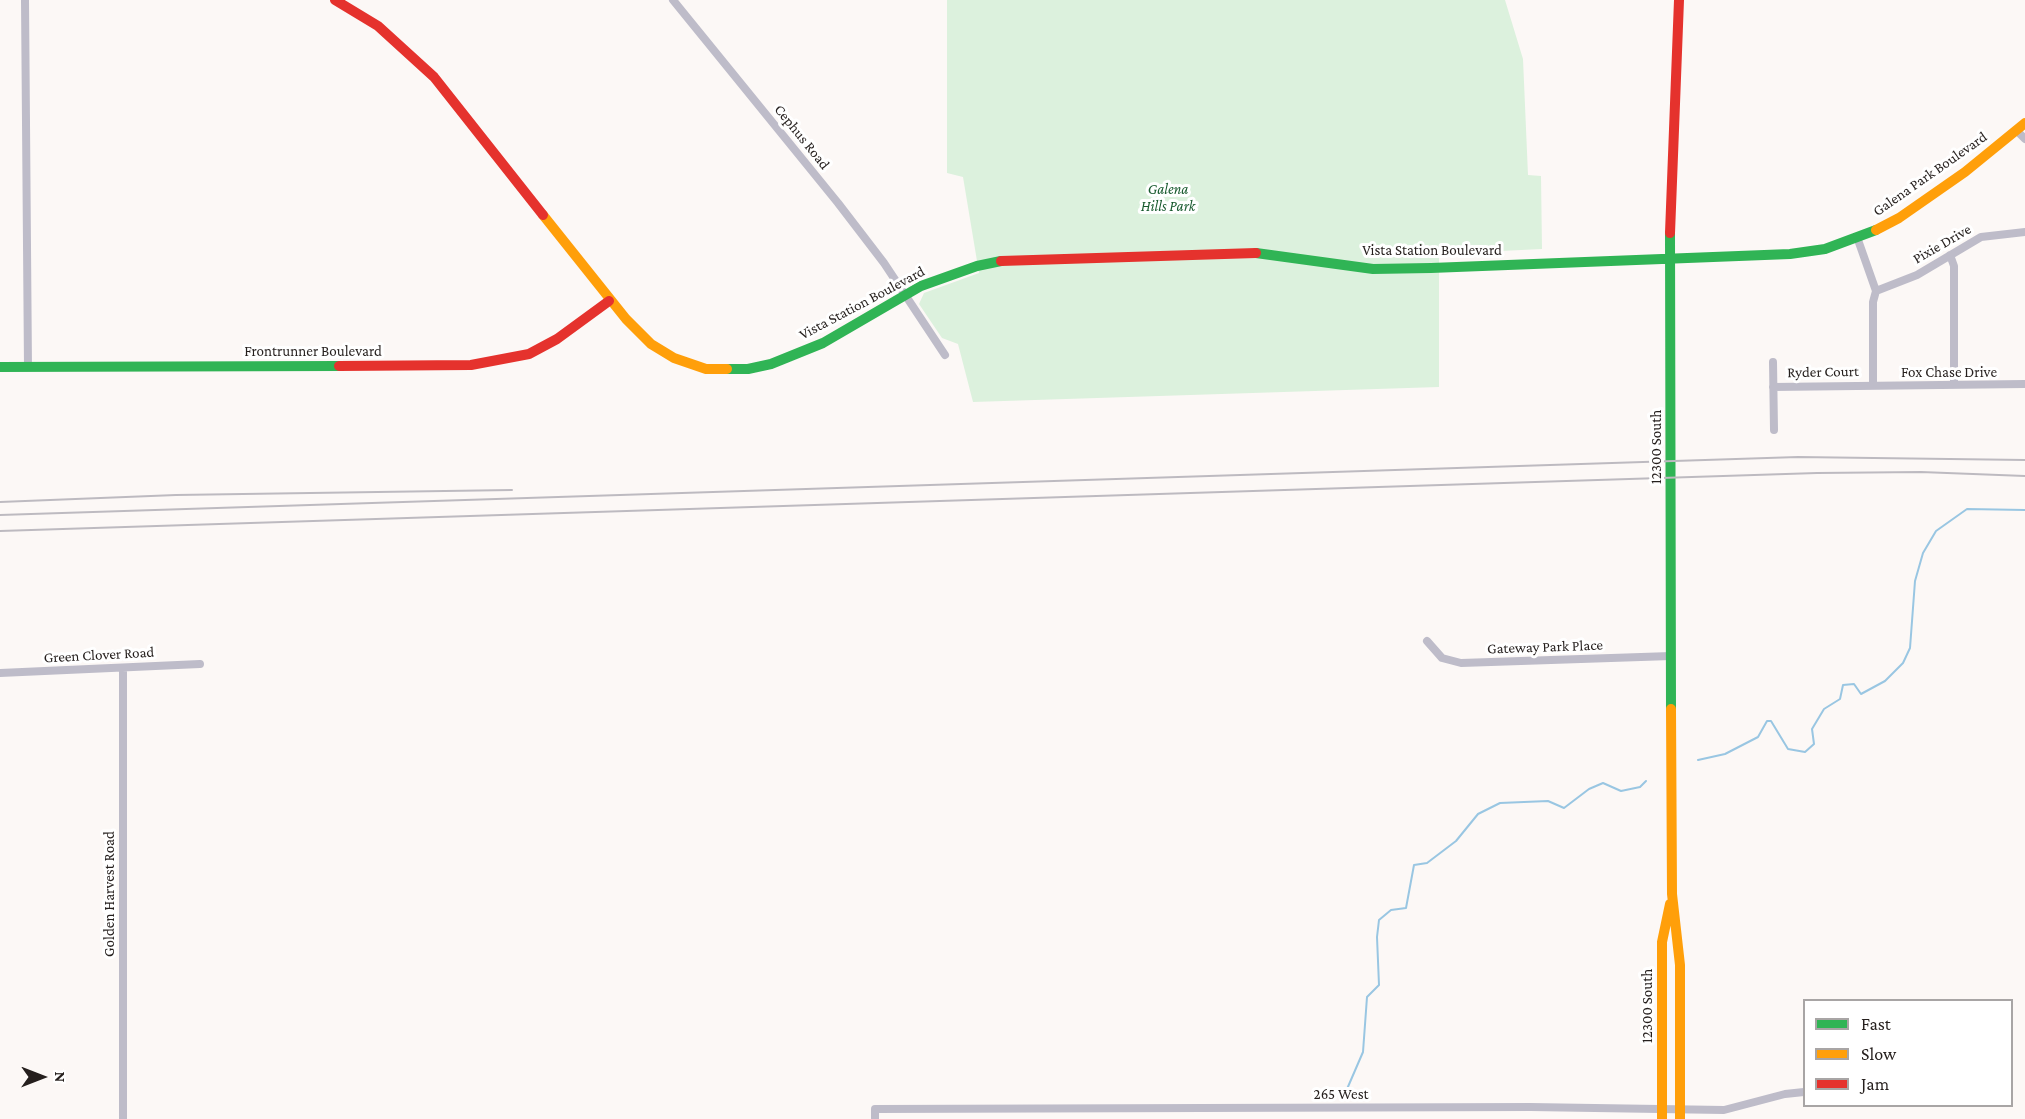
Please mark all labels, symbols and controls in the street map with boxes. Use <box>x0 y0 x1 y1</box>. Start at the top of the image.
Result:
street label: Cephus Road <box>770 101 834 173</box>
street label: Galena Park Boulevard <box>1870 128 1990 220</box>
park label: Galena Hills Park <box>1141 180 1195 215</box>
street label: Pixie Drive <box>1910 220 1974 268</box>
street label: Vista Station Boulevard <box>1362 241 1502 259</box>
street label: Vista Station Boulevard <box>796 262 928 344</box>
street label: Frontrunner Boulevard <box>244 342 382 360</box>
street label: Ryder Court <box>1787 362 1859 382</box>
street label: Fox Chase Drive <box>1901 363 1997 381</box>
street label: 12300 South <box>1647 410 1665 484</box>
street label: Gateway Park Place <box>1487 636 1603 658</box>
street label: Green Clover Road <box>43 643 155 667</box>
street label: Golden Harvest Road <box>100 831 118 957</box>
street label: 12300 South <box>1638 969 1656 1043</box>
legend <box>1803 999 2013 1107</box>
text: Fast <box>1861 1014 1891 1034</box>
text: Slow <box>1861 1044 1896 1064</box>
north arrow <box>12 1047 72 1107</box>
text: N <box>52 1072 69 1082</box>
text: Jam <box>1861 1074 1889 1094</box>
street label: 265 West <box>1313 1085 1369 1103</box>

